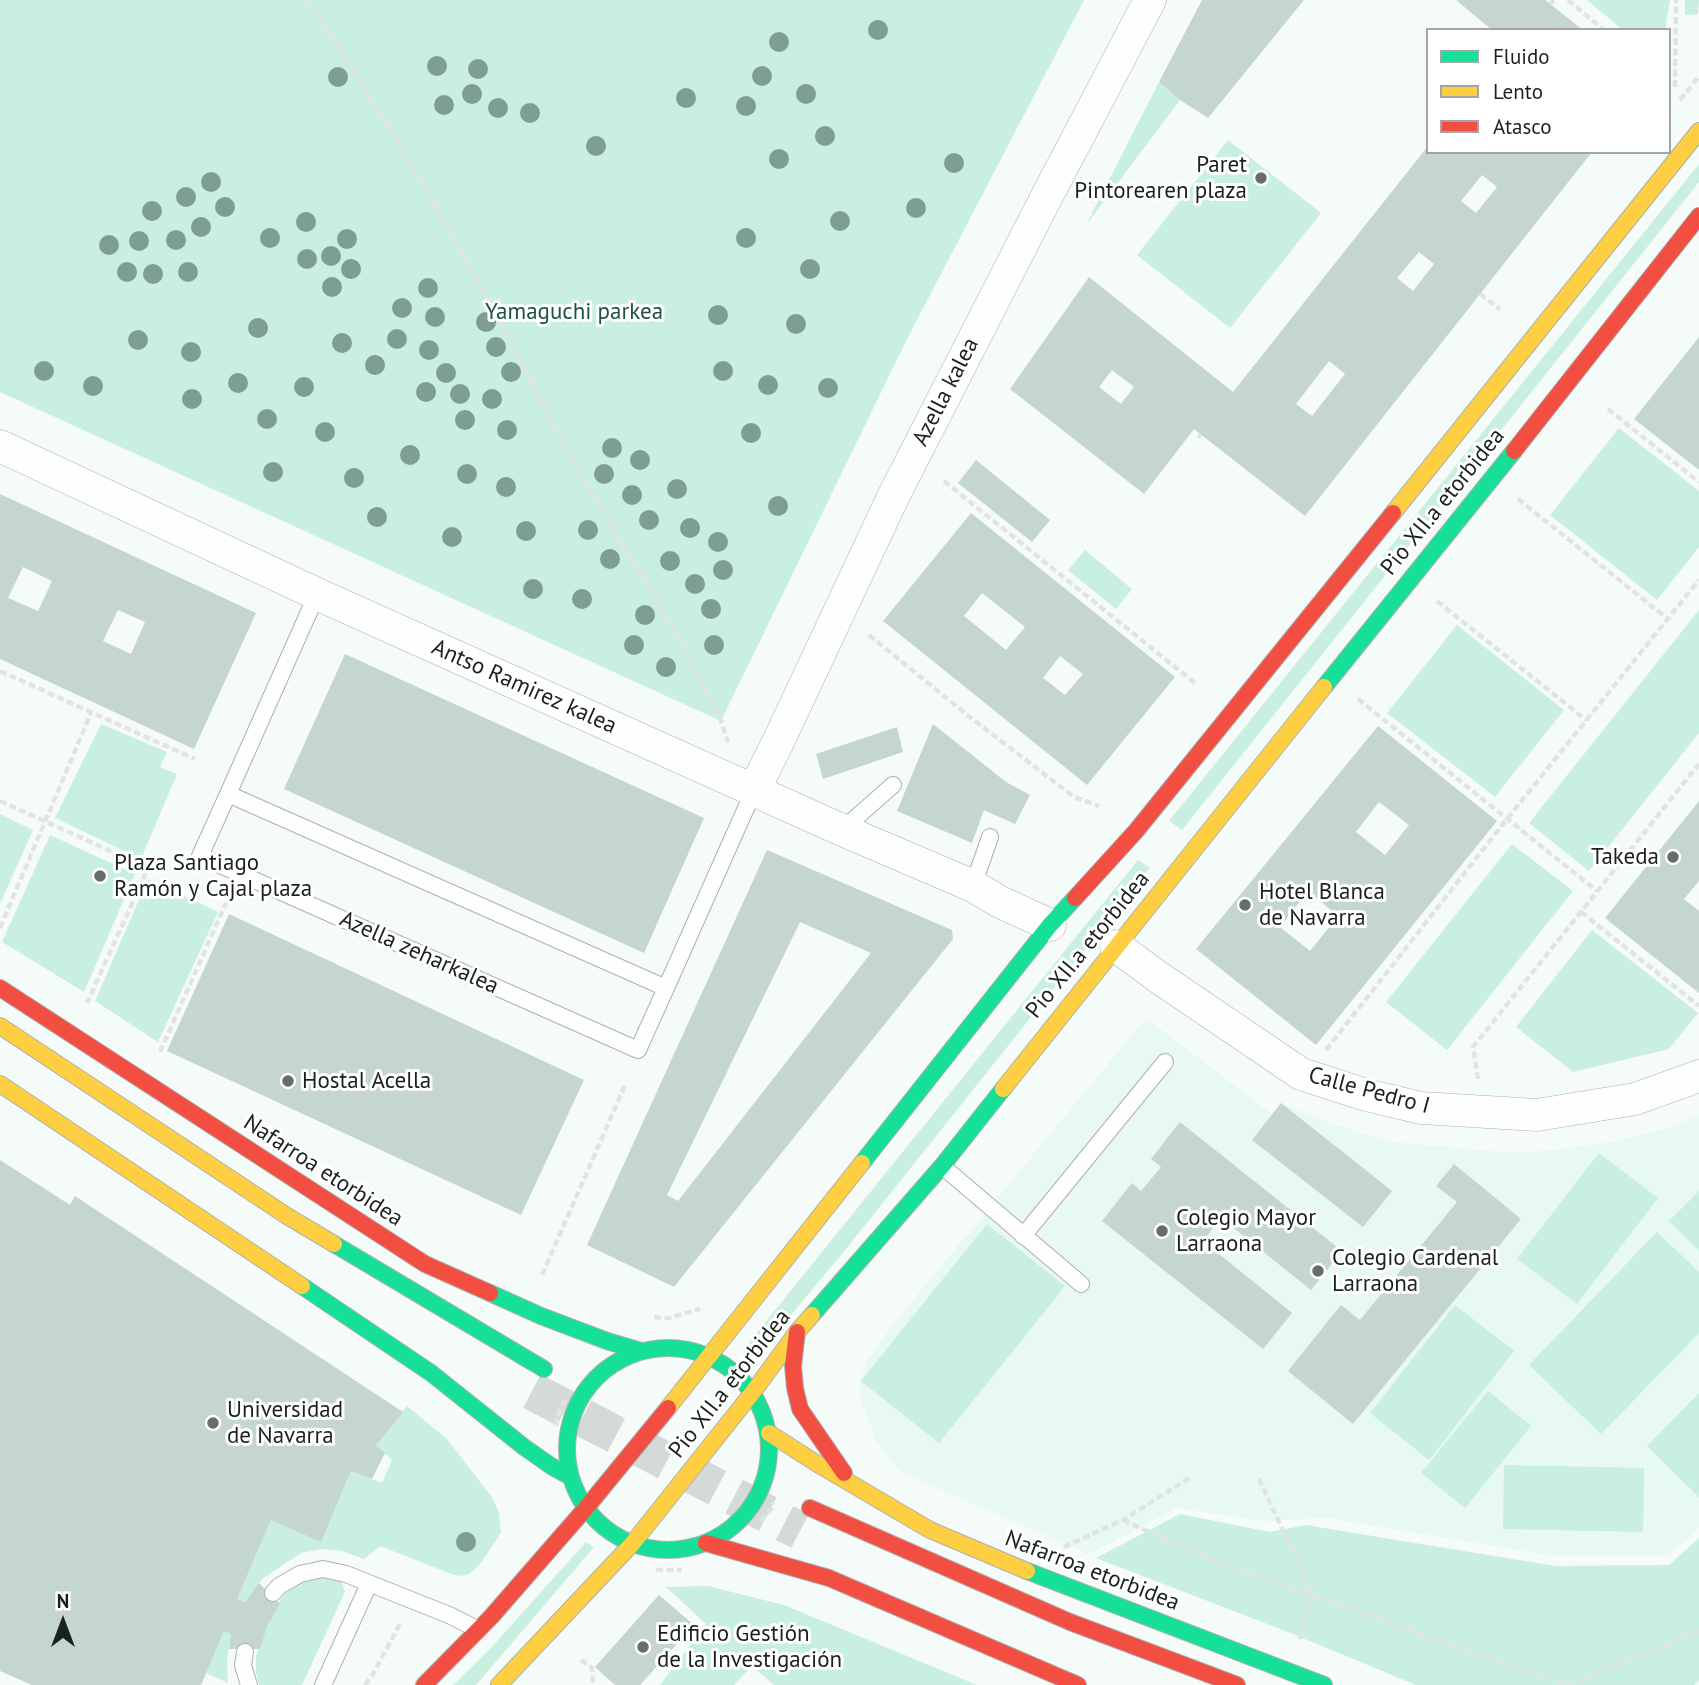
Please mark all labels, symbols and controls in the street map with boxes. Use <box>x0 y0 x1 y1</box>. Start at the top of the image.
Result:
legend <box>1426 28 1671 154</box>
text: Fluido <box>1493 43 1550 70</box>
text: Lento <box>1493 78 1543 105</box>
text: Atasco <box>1493 113 1552 140</box>
place label: Paret Pintorearen plaza <box>1074 151 1247 205</box>
marker: Paret Pintorearen plaza <box>1253 170 1269 186</box>
park label: Yamaguchi parkea <box>485 298 663 326</box>
street label: Azella kalea <box>907 333 985 451</box>
street label: Pio XII.a etorbidea <box>1375 423 1511 581</box>
street label: Antso Ramirez kalea <box>427 634 621 740</box>
place label: Takeda <box>1591 843 1659 871</box>
place label: Plaza Santiago Ramón y Cajal plaza <box>114 849 312 903</box>
marker: Takeda <box>1665 849 1681 865</box>
street label: Pio XII.a etorbidea <box>1020 866 1156 1024</box>
marker: Plaza Santiago Ramón y Cajal plaza <box>92 868 108 884</box>
place label: Hotel Blanca de Navarra <box>1259 878 1385 932</box>
marker: Hotel Blanca de Navarra <box>1237 897 1253 913</box>
street label: Azella zeharkalea <box>335 906 503 1000</box>
street label: Calle Pedro I <box>1305 1062 1433 1120</box>
place label: Hostal Acella <box>302 1067 431 1095</box>
marker: Hostal Acella <box>280 1073 296 1089</box>
street label: Nafarroa etorbidea <box>238 1109 408 1233</box>
place label: Colegio Mayor Larraona <box>1176 1204 1316 1258</box>
marker: Colegio Mayor Larraona <box>1154 1223 1170 1239</box>
place label: Colegio Cardenal Larraona <box>1332 1244 1499 1298</box>
marker: Colegio Cardenal Larraona <box>1310 1263 1326 1279</box>
street label: Pio XII.a etorbidea <box>663 1304 797 1464</box>
place label: Universidad de Navarra <box>227 1396 343 1450</box>
marker: Universidad de Navarra <box>205 1415 221 1431</box>
street label: Nafarroa etorbidea <box>1001 1525 1183 1617</box>
north arrow <box>28 1587 98 1657</box>
text: N <box>57 1589 69 1613</box>
place label: Edificio Gestión de la Investigación <box>657 1620 842 1674</box>
marker: Edificio Gestión de la Investigación <box>635 1639 651 1655</box>

